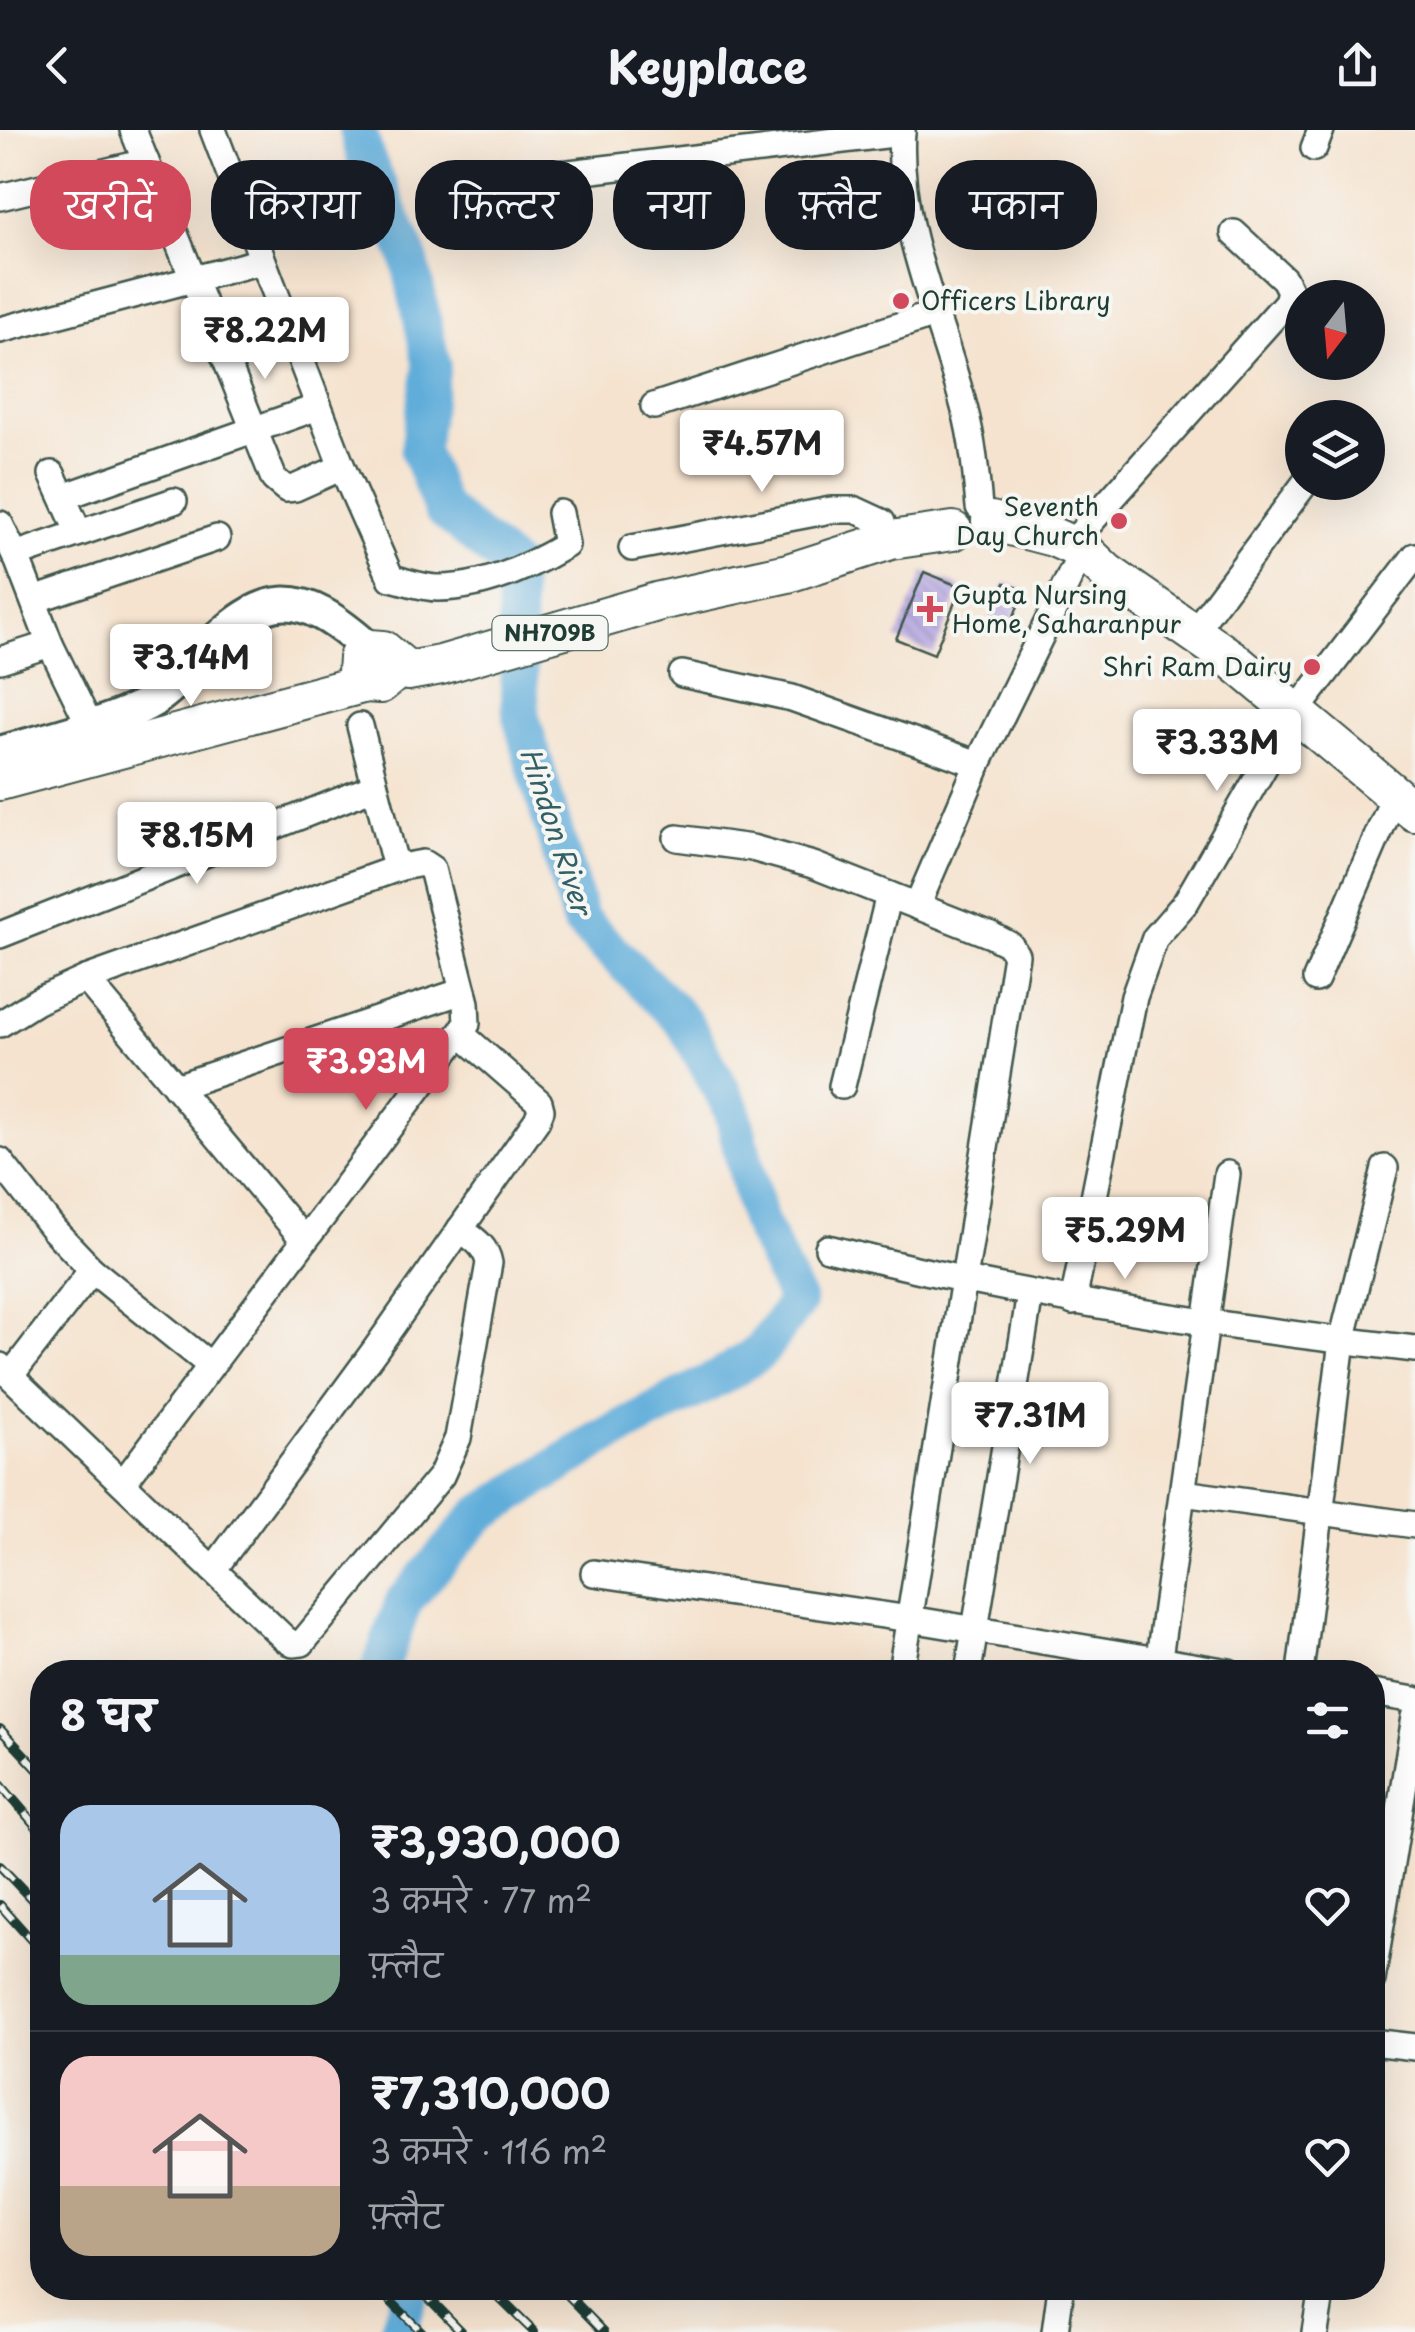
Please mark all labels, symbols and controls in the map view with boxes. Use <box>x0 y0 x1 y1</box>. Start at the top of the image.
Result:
text: Keyplace <box>607 31 808 99</box>
icon: back <box>30 38 85 93</box>
icon: share <box>1330 38 1385 93</box>
chip: खरीदें <box>30 160 191 250</box>
chip: किराया <box>211 160 395 250</box>
chip: फ़िल्टर <box>415 160 593 250</box>
chip: नया <box>613 160 745 250</box>
chip: फ़्लैट <box>765 160 915 250</box>
chip: मकान <box>935 160 1097 250</box>
north arrow <box>1285 280 1385 380</box>
map controls <box>1285 280 1385 500</box>
place label: Officers Library <box>921 281 1110 319</box>
marker: Officers Library <box>890 290 912 312</box>
pin: ₹8.22M <box>184 297 346 382</box>
text: ₹8.22M <box>203 305 327 353</box>
button: layers <box>1285 400 1385 500</box>
pin: ₹4.57M <box>681 410 843 495</box>
text: ₹4.57M <box>702 418 822 466</box>
place label: Seventh Day Church <box>956 487 1099 554</box>
marker: Seventh Day Church <box>1108 510 1130 532</box>
place label: Gupta Nursing Home, Saharanpur <box>952 575 1182 642</box>
marker: Gupta Nursing Home, Saharanpur <box>917 596 943 622</box>
road number: NH709B <box>492 616 608 650</box>
pin: ₹3.14M <box>110 624 272 709</box>
text: ₹3.14M <box>132 632 250 680</box>
place label: Shri Ram Dairy <box>1102 647 1292 685</box>
marker: Shri Ram Dairy <box>1301 656 1323 678</box>
pin: ₹3.33M <box>1136 709 1298 794</box>
text: ₹3.33M <box>1155 717 1279 765</box>
water label: Hindon River <box>510 742 606 923</box>
pin: ₹8.15M <box>116 802 278 887</box>
text: ₹8.15M <box>140 810 254 858</box>
pin: ₹3.93M <box>285 1028 447 1113</box>
text: ₹3.93M <box>306 1036 426 1084</box>
pin: ₹5.29M <box>1044 1197 1206 1282</box>
text: ₹5.29M <box>1064 1205 1186 1253</box>
pin: ₹7.31M <box>949 1382 1111 1467</box>
text: ₹7.31M <box>973 1390 1087 1438</box>
text: 8 घर <box>60 1682 156 1745</box>
icon: filters <box>1300 1693 1355 1748</box>
text: ₹3,930,000 <box>370 1809 621 1872</box>
icon: home <box>140 1845 260 1965</box>
text: 3 कमरे · 77 m² <box>370 1876 592 1924</box>
icon: heart <box>1300 1878 1355 1933</box>
text: फ़्लैट <box>370 1941 443 1989</box>
text: ₹7,310,000 <box>370 2060 611 2123</box>
icon: home <box>140 2096 260 2216</box>
text: 3 कमरे · 116 m² <box>370 2127 607 2175</box>
icon: heart <box>1300 2129 1355 2184</box>
text: फ़्लैट <box>370 2192 443 2240</box>

